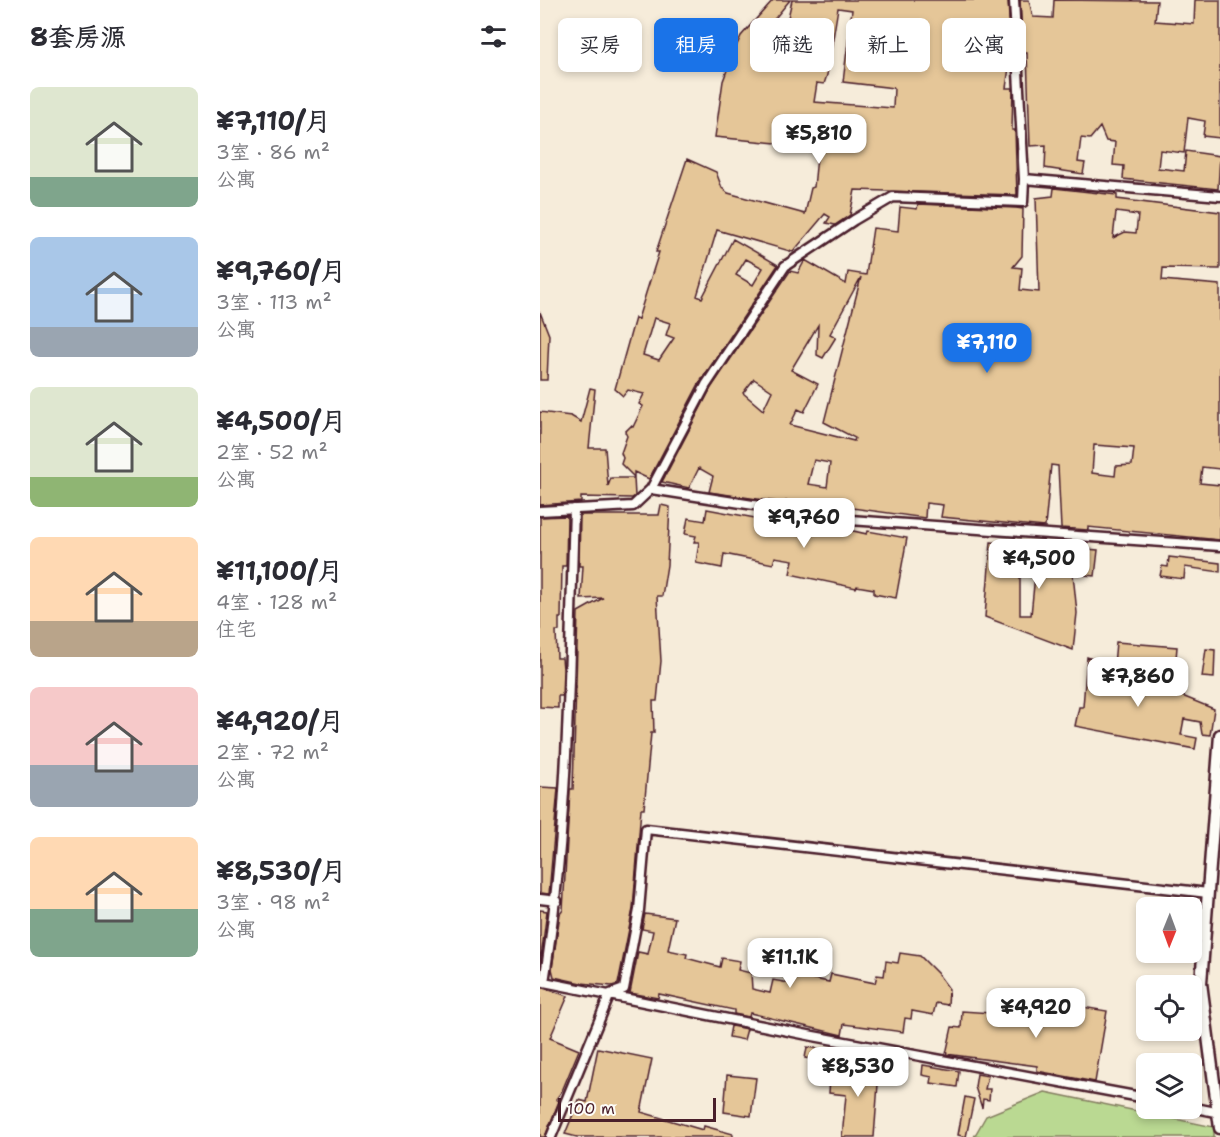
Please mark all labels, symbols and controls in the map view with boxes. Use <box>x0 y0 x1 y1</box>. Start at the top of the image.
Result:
chip: 买房 <box>558 18 642 72</box>
chip: 租房 <box>654 18 738 72</box>
chip: 筛选 <box>750 18 834 72</box>
chip: 新上 <box>846 18 930 72</box>
chip: 公寓 <box>942 18 1026 72</box>
text: 8套房源 <box>30 19 126 54</box>
icon: filters <box>477 20 510 53</box>
text: ¥7,110/月 <box>216 103 331 138</box>
icon: home <box>78 111 150 183</box>
pin: ¥5,810 <box>770 114 868 165</box>
text: ¥5,810 <box>786 120 852 146</box>
text: 3室 · 86 m² <box>216 139 330 165</box>
text: 公寓 <box>216 166 256 192</box>
text: ¥9,760/月 <box>216 253 346 288</box>
icon: home <box>78 261 150 333</box>
text: 3室 · 113 m² <box>216 289 332 315</box>
text: 公寓 <box>216 316 256 342</box>
pin: ¥7,110 <box>938 323 1036 374</box>
text: ¥7,110 <box>956 329 1018 355</box>
text: ¥4,500/月 <box>216 403 346 438</box>
icon: home <box>78 411 150 483</box>
text: 2室 · 52 m² <box>216 439 328 465</box>
text: 公寓 <box>216 466 256 492</box>
pin: ¥9,760 <box>755 498 853 549</box>
text: ¥9,760 <box>768 504 840 530</box>
pin: ¥4,500 <box>990 539 1088 590</box>
text: ¥4,500 <box>1003 545 1075 571</box>
text: ¥11,100/月 <box>216 553 343 588</box>
icon: home <box>78 561 150 633</box>
text: 4室 · 128 m² <box>216 589 337 615</box>
text: 住宅 <box>216 616 256 642</box>
pin: ¥7,860 <box>1089 657 1187 708</box>
text: ¥7,860 <box>1101 663 1175 689</box>
text: ¥4,920/月 <box>216 703 344 738</box>
icon: home <box>78 711 150 783</box>
text: 2室 · 72 m² <box>216 739 329 765</box>
text: 公寓 <box>216 766 256 792</box>
text: ¥8,530/月 <box>216 853 347 888</box>
icon: home <box>78 861 150 933</box>
text: 3室 · 98 m² <box>216 889 330 915</box>
north arrow <box>1136 897 1202 963</box>
map controls <box>1136 897 1202 1119</box>
text: 公寓 <box>216 916 256 942</box>
pin: ¥11.1K <box>741 938 839 989</box>
text: ¥11.1K <box>762 944 819 970</box>
button: locate <box>1136 975 1202 1041</box>
pin: ¥4,920 <box>987 988 1085 1039</box>
text: ¥4,920 <box>1000 994 1072 1020</box>
pin: ¥8,530 <box>809 1047 907 1098</box>
text: ¥8,530 <box>822 1053 894 1079</box>
button: layers <box>1136 1053 1202 1119</box>
scale bar <box>558 1095 716 1122</box>
text: 100 m <box>567 1098 615 1119</box>

